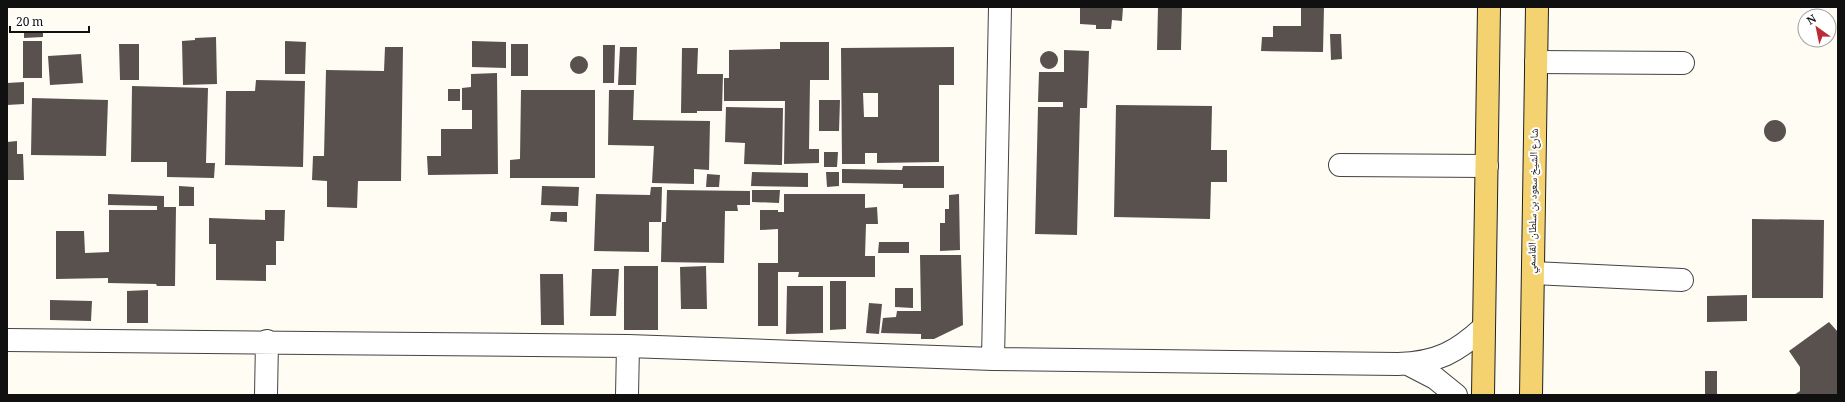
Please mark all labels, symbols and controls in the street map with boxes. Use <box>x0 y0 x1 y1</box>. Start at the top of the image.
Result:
scale bar <box>10 8 89 34</box>
north arrow <box>1797 8 1837 48</box>
text: N <box>1804 10 1821 31</box>
text: 20 m <box>16 13 43 34</box>
street label: شارع الشيخ سعود بن سلطان القاسمي <box>1523 128 1545 274</box>

